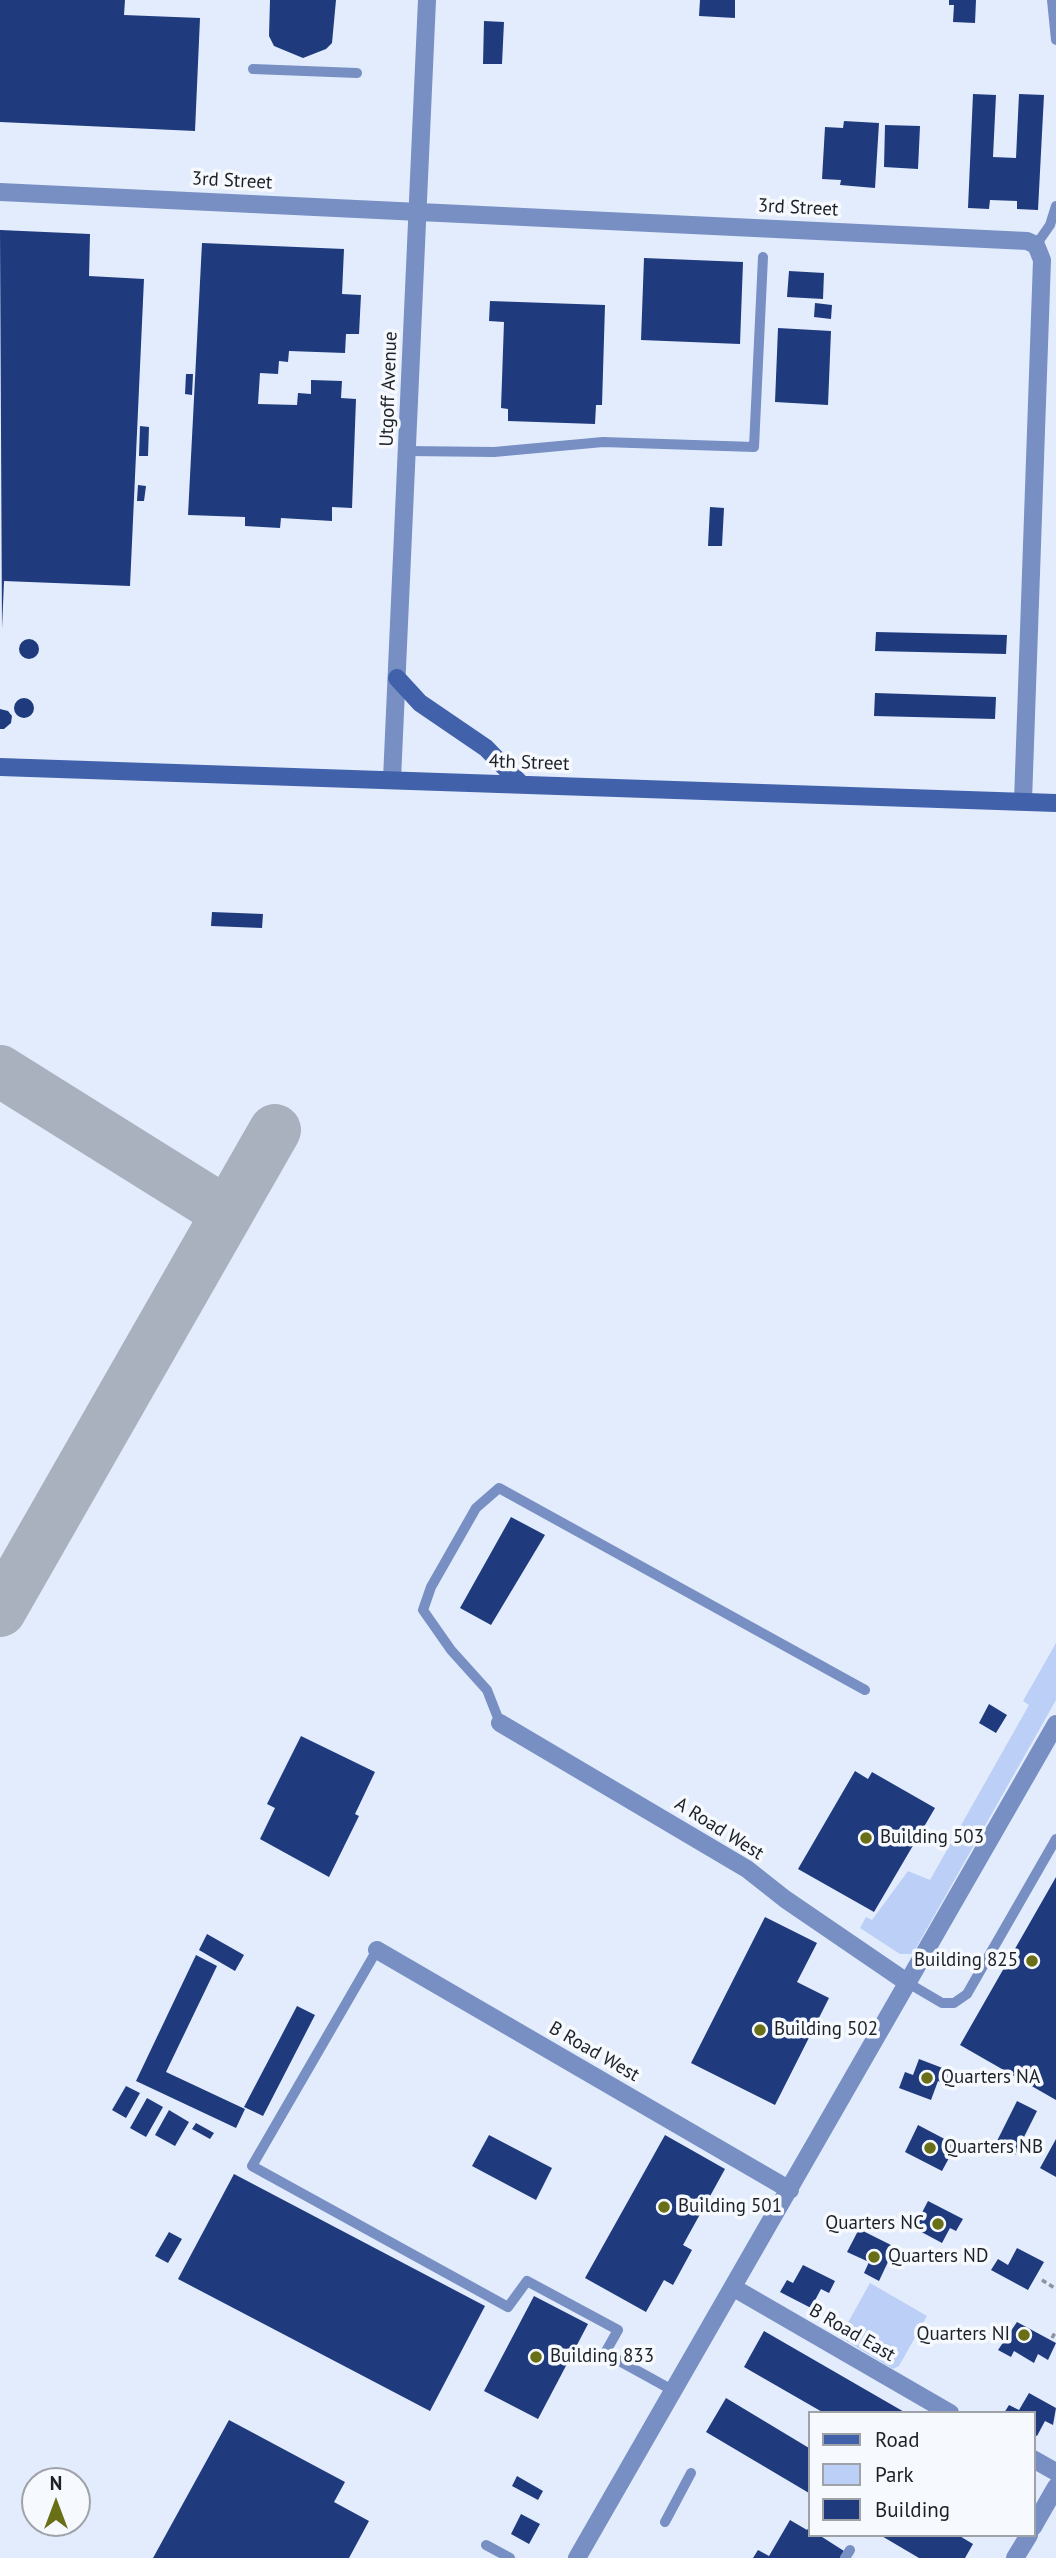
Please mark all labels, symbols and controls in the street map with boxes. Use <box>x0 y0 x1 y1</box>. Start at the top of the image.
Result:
street label: 3rd Street <box>191 168 273 194</box>
street label: 3rd Street <box>757 195 839 221</box>
street label: Utgoff Avenue <box>376 331 402 447</box>
street label: 4th Street <box>488 750 570 776</box>
street label: A Road West <box>670 1793 768 1865</box>
place label: Building 503 <box>880 1827 984 1849</box>
marker: Building 503 <box>858 1830 874 1846</box>
place label: Building 825 <box>914 1950 1018 1972</box>
marker: Building 825 <box>1024 1953 1040 1969</box>
street label: B Road West <box>545 2017 643 2087</box>
place label: Building 502 <box>774 2019 878 2041</box>
marker: Building 502 <box>752 2022 768 2038</box>
place label: Quarters NA <box>941 2067 1040 2089</box>
marker: Quarters NA <box>919 2070 935 2086</box>
place label: Quarters NB <box>944 2137 1043 2159</box>
marker: Quarters NB <box>922 2140 938 2156</box>
place label: Building 501 <box>678 2196 782 2218</box>
marker: Building 501 <box>656 2199 672 2215</box>
place label: Quarters NC <box>825 2213 924 2235</box>
marker: Quarters NC <box>930 2216 946 2232</box>
place label: Quarters ND <box>888 2246 988 2268</box>
marker: Quarters ND <box>866 2249 882 2265</box>
street label: B Road East <box>805 2299 899 2367</box>
place label: Quarters NI <box>917 2324 1010 2346</box>
marker: Quarters NI <box>1016 2327 1032 2343</box>
place label: Building 833 <box>550 2346 654 2368</box>
marker: Building 833 <box>528 2349 544 2365</box>
legend <box>808 2411 1035 2537</box>
text: Road <box>875 2426 919 2453</box>
text: Park <box>875 2461 914 2488</box>
north arrow <box>21 2467 91 2537</box>
text: N <box>50 2471 62 2495</box>
text: Building <box>875 2496 950 2523</box>

